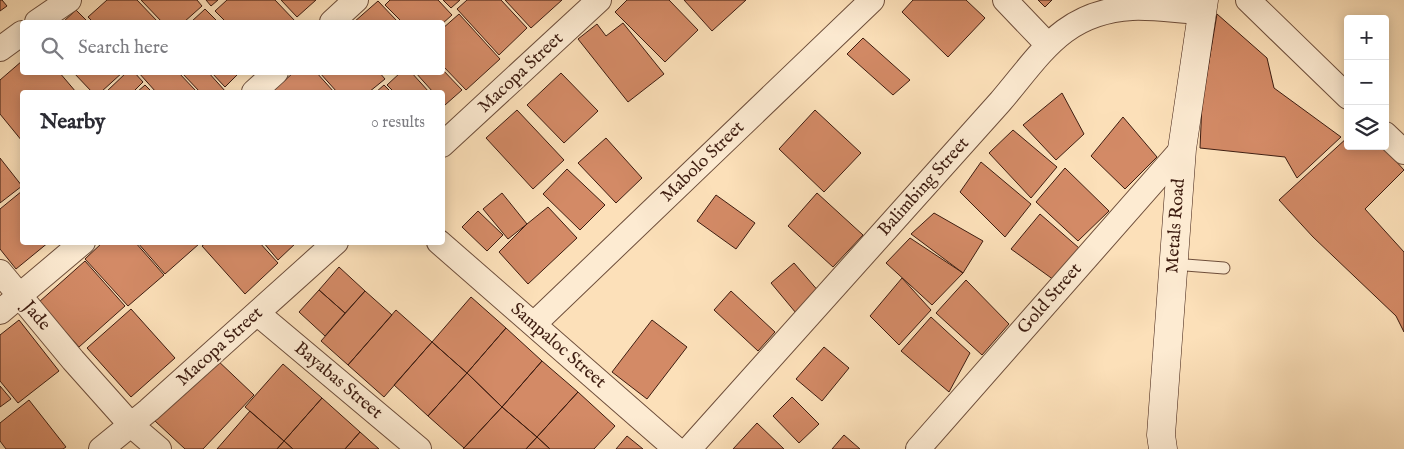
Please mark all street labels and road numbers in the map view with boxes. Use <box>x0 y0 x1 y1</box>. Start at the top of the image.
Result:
street label: Macopa Street <box>474 28 568 118</box>
street label: Mabolo Street <box>656 117 750 207</box>
street label: Balimbing Street <box>873 133 975 241</box>
street label: Metals Road <box>1161 177 1191 274</box>
street label: Gold Street <box>1013 259 1087 339</box>
street label: Jade <box>15 295 55 336</box>
street label: Sampaloc Street <box>505 298 611 394</box>
street label: Macopa Street <box>172 302 268 392</box>
street label: Bayabas Street <box>289 337 387 425</box>

